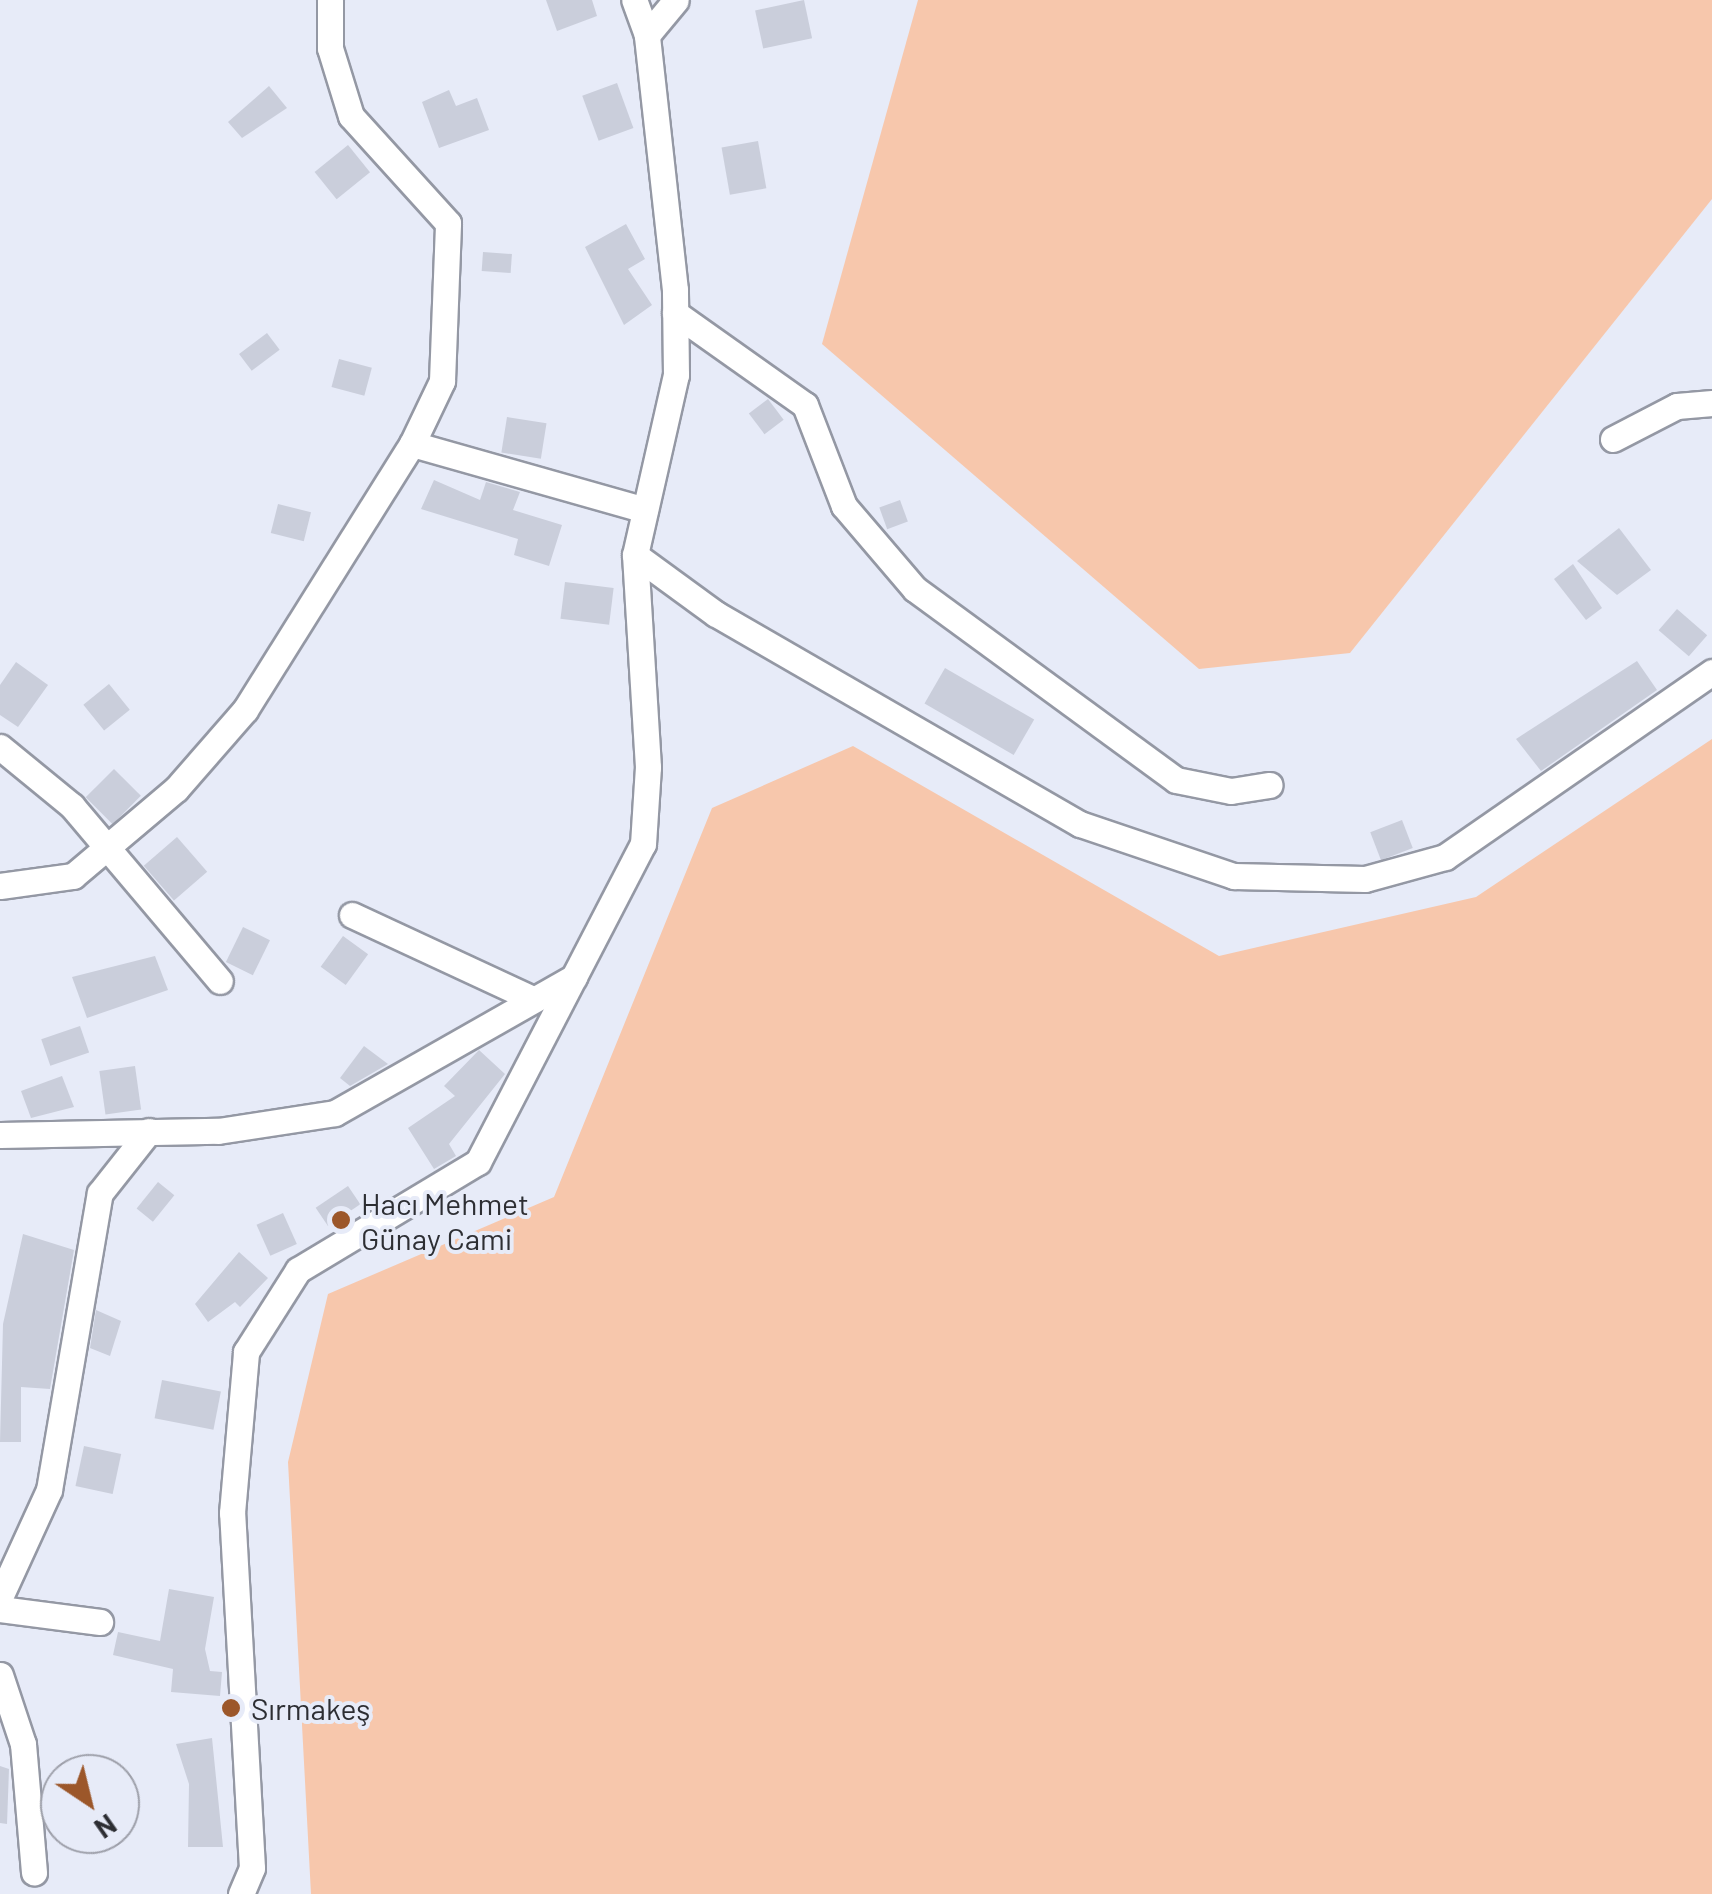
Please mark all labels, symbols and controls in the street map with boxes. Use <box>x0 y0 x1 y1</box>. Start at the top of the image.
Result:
place label: Hacı Mehmet Günay Cami <box>361 1185 529 1256</box>
marker: Hacı Mehmet Günay Cami <box>330 1209 352 1231</box>
place label: Sırmakeş <box>251 1690 371 1726</box>
marker: Sırmakeş <box>220 1697 242 1719</box>
north arrow <box>40 1754 140 1854</box>
text: N <box>89 1808 123 1846</box>

